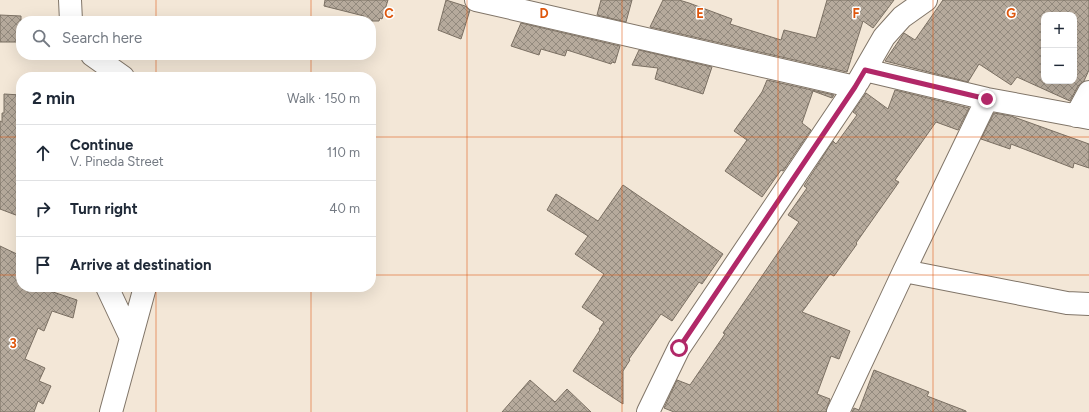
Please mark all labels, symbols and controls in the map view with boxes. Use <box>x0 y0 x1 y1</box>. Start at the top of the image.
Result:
text: C <box>384 6 394 21</box>
text: D <box>539 6 549 21</box>
text: E <box>696 6 704 21</box>
text: F <box>852 6 860 21</box>
text: G <box>1006 6 1016 21</box>
map controls <box>1041 12 1077 84</box>
button: + <box>1041 12 1077 48</box>
search box <box>16 16 376 60</box>
icon: search <box>30 27 52 49</box>
text: Search here <box>62 29 142 47</box>
button: − <box>1041 48 1077 84</box>
text: 2 min <box>32 88 75 108</box>
route end <box>978 90 996 108</box>
text: Walk · 150 m <box>287 91 360 106</box>
text: Continue <box>70 136 133 154</box>
icon: ahead <box>32 142 54 164</box>
text: 110 m <box>327 145 360 160</box>
text: V. Pineda Street <box>70 154 164 169</box>
icon: right <box>32 198 54 220</box>
text: Turn right <box>70 200 138 218</box>
text: 40 m <box>329 201 360 216</box>
icon: arrive <box>32 254 54 276</box>
text: Arrive at destination <box>70 256 211 274</box>
text: 3 <box>9 336 17 351</box>
route start <box>670 339 688 357</box>

